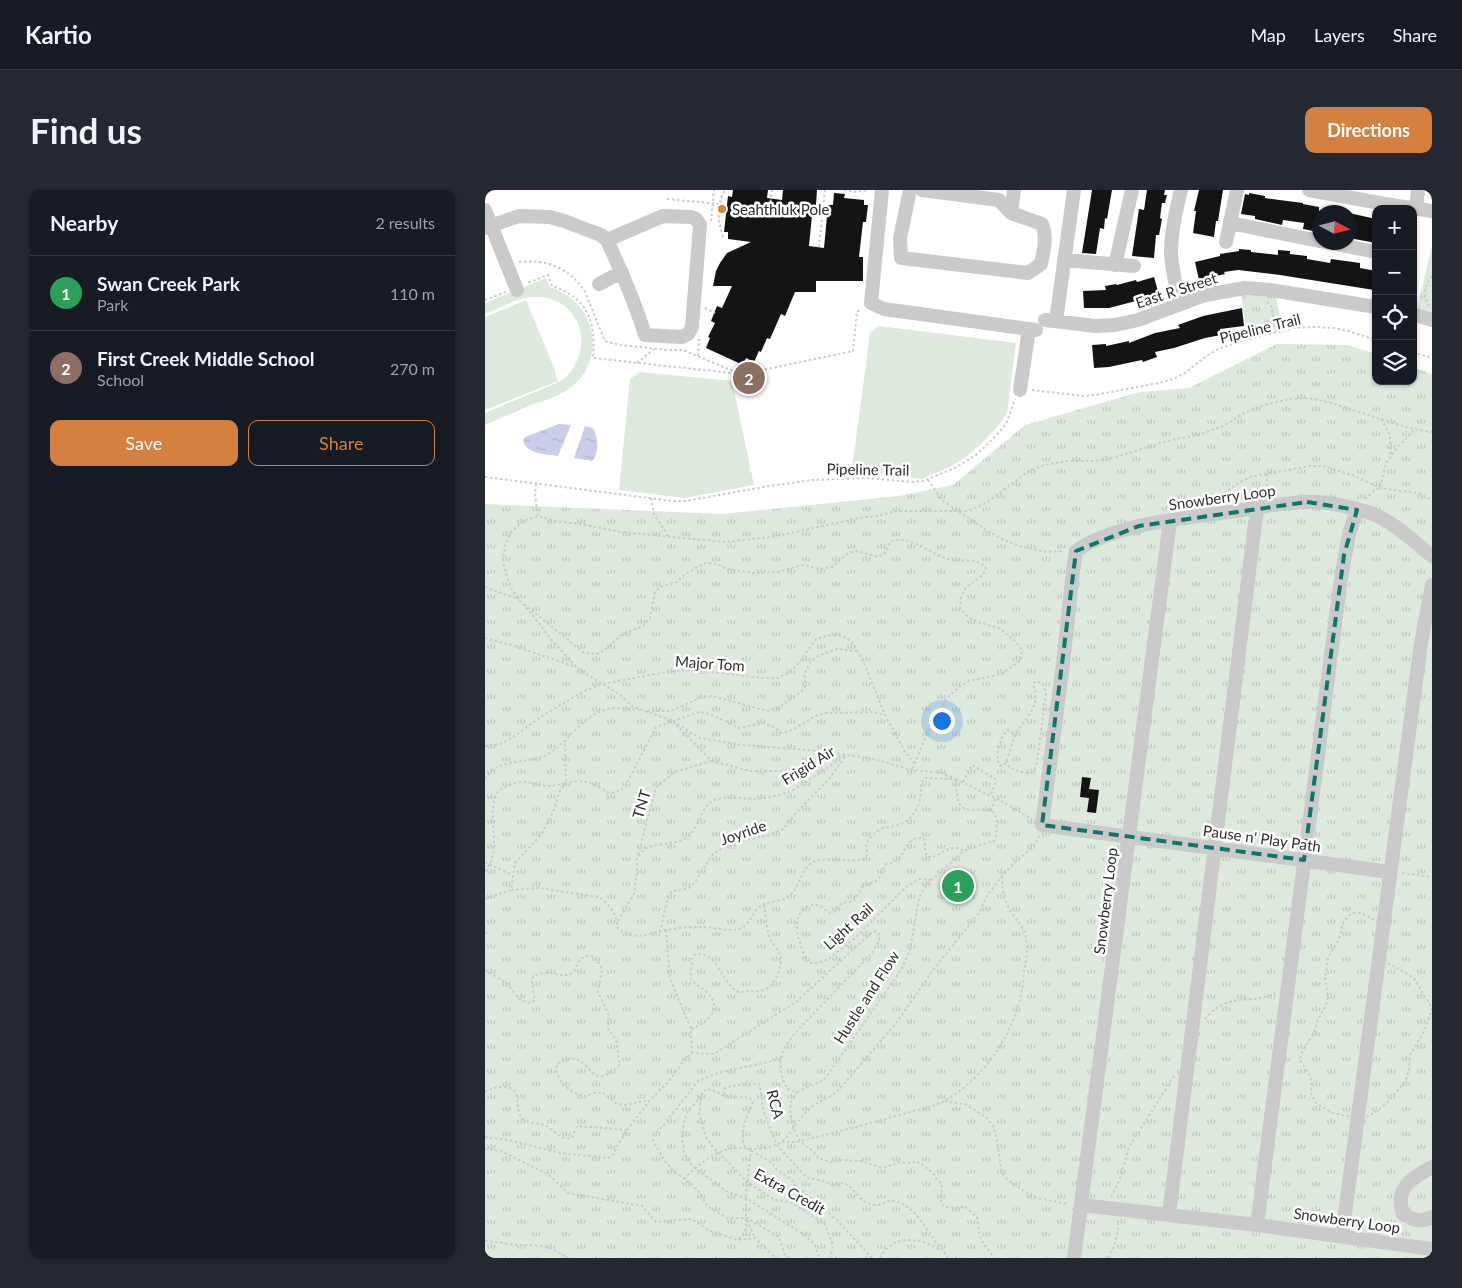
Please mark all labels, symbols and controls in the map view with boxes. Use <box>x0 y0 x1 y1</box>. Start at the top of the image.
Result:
text: Kartio <box>25 20 92 49</box>
text: Map <box>1250 24 1286 46</box>
text: Layers <box>1314 24 1365 46</box>
text: Share <box>1393 24 1437 46</box>
button: Directions <box>1305 107 1432 153</box>
text: Find us <box>30 109 142 151</box>
place label: Seahthluk Pole <box>732 200 829 218</box>
marker: Seahthluk Pole <box>716 203 728 215</box>
north arrow <box>1312 205 1357 250</box>
map controls <box>1372 205 1417 385</box>
button: + <box>1372 205 1417 250</box>
text: Nearby <box>50 210 118 235</box>
text: 2 results <box>375 213 435 232</box>
button: − <box>1372 250 1417 295</box>
street label: East R Street <box>1133 268 1220 312</box>
text: Swan Creek Park <box>97 272 240 295</box>
text: 1 <box>61 284 71 303</box>
text: 110 m <box>390 284 435 303</box>
text: Park <box>97 295 128 314</box>
button: locate <box>1372 295 1417 340</box>
street label: Pipeline Trail <box>1218 309 1302 347</box>
button: layers <box>1372 340 1417 385</box>
text: First Creek Middle School <box>97 347 315 370</box>
text: 2 <box>61 359 71 378</box>
text: 270 m <box>390 359 435 378</box>
pin: 2 <box>733 359 765 397</box>
text: School <box>97 370 144 389</box>
button: Save <box>50 420 238 466</box>
button: Share <box>248 420 435 466</box>
street label: Pipeline Trail <box>826 459 910 479</box>
street label: Snowberry Loop <box>1167 481 1277 513</box>
street label: Major Tom <box>675 652 745 674</box>
your location <box>929 708 955 734</box>
street label: Frigid Air <box>778 741 838 788</box>
street label: TNT <box>628 787 654 821</box>
street label: Joyride <box>718 816 768 848</box>
street label: Pause n' Play Path <box>1202 821 1322 855</box>
street label: Snowberry Loop <box>1090 847 1120 955</box>
pin: 1 <box>942 867 974 905</box>
street label: Light Rail <box>820 899 876 953</box>
street label: Hustle and Flow <box>829 947 903 1047</box>
street label: RCA <box>764 1088 789 1121</box>
street label: Extra Credit <box>751 1164 829 1218</box>
street label: Snowberry Loop <box>1292 1204 1402 1236</box>

